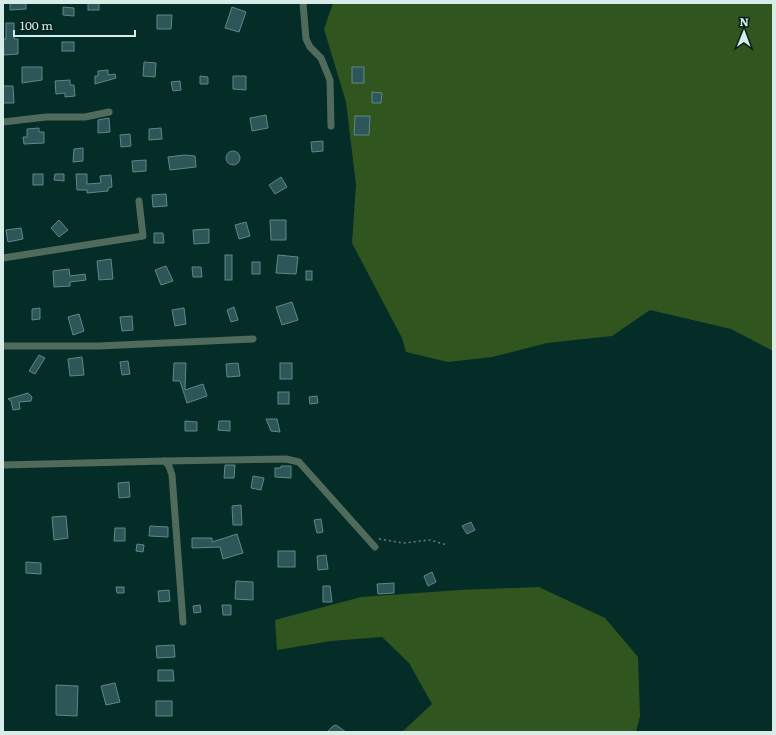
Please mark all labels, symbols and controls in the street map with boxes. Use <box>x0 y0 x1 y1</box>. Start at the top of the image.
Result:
scale bar <box>14 12 135 38</box>
north arrow <box>724 12 764 52</box>
text: N <box>739 13 749 29</box>
text: 100 m <box>20 16 53 34</box>

